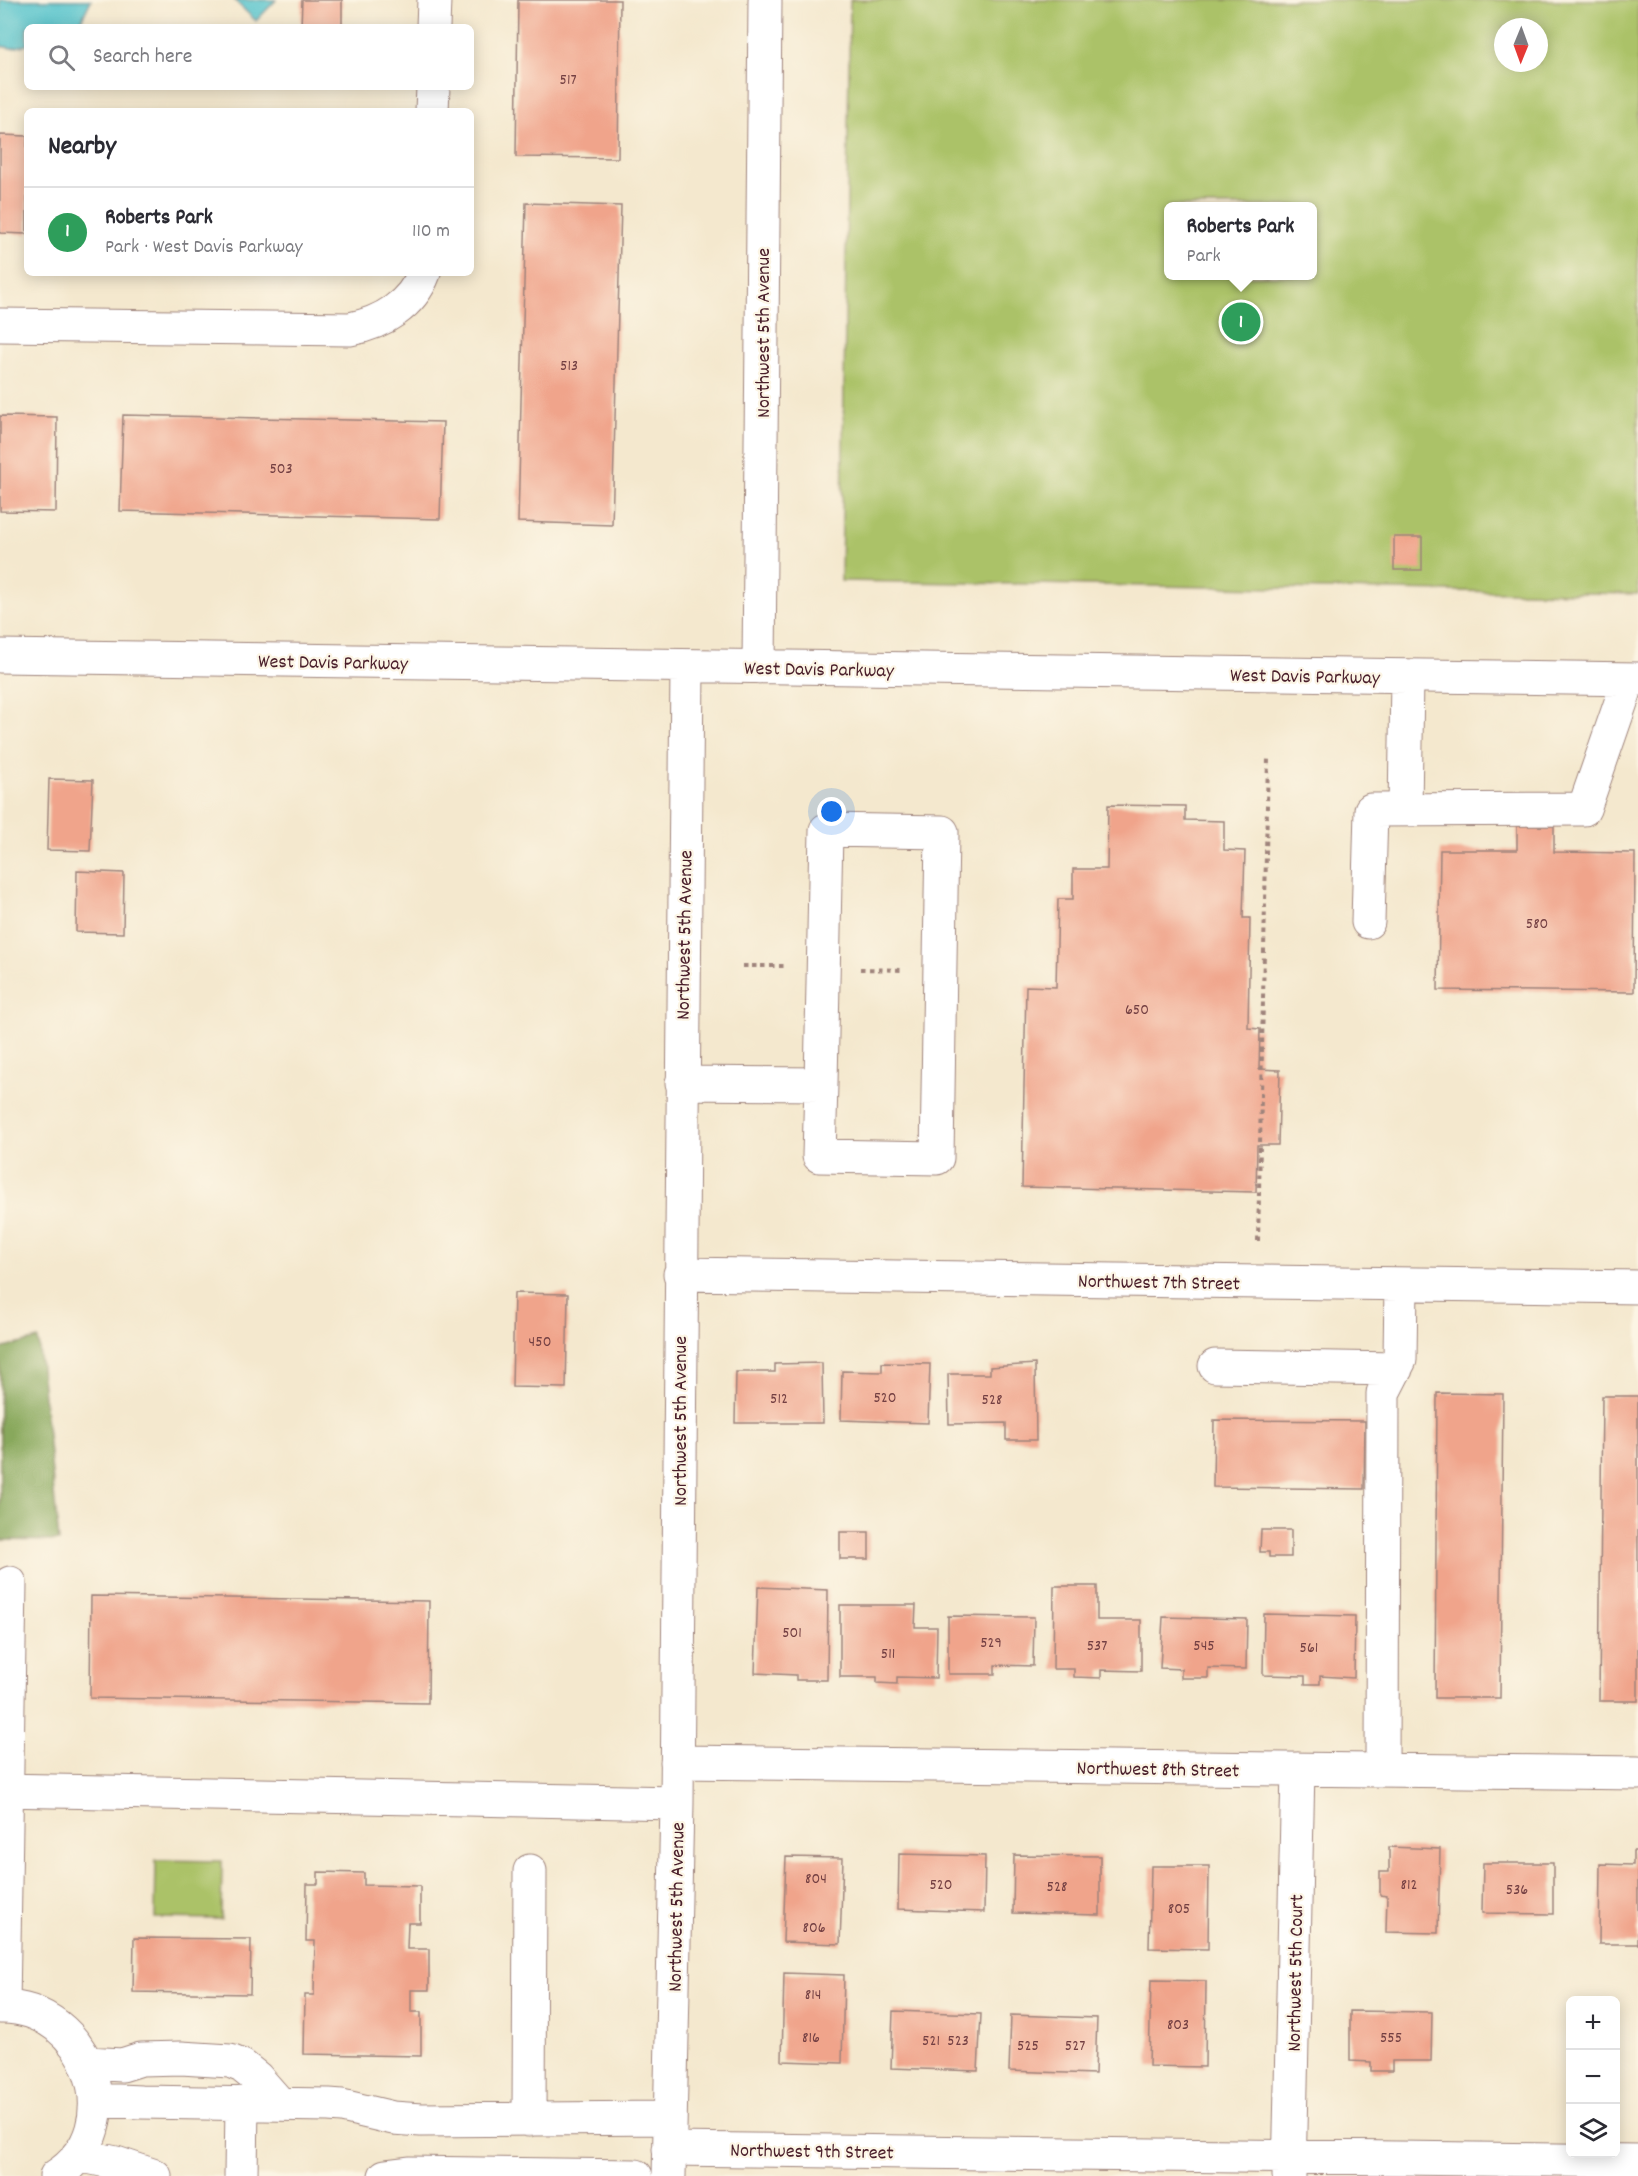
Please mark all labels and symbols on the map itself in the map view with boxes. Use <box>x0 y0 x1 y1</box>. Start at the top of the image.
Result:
north arrow <box>1494 18 1548 72</box>
house number: 517 <box>559 69 577 92</box>
street label: Northwest 5th Avenue <box>751 248 779 418</box>
pin: 1 <box>1222 300 1260 344</box>
house number: 513 <box>560 355 578 378</box>
house number: 503 <box>269 458 293 481</box>
street label: West Davis Parkway <box>258 649 409 679</box>
street label: West Davis Parkway <box>744 656 895 686</box>
street label: West Davis Parkway <box>1230 663 1381 693</box>
your location <box>817 797 846 826</box>
street label: Northwest 5th Avenue <box>671 850 701 1020</box>
house number: 580 <box>1526 913 1548 936</box>
house number: 650 <box>1125 999 1149 1022</box>
street label: Northwest 7th Street <box>1078 1269 1240 1299</box>
house number: 450 <box>529 1331 551 1354</box>
street label: Northwest 5th Avenue <box>668 1336 696 1506</box>
house number: 520 <box>873 1387 897 1410</box>
house number: 512 <box>770 1388 788 1411</box>
house number: 528 <box>982 1389 1002 1412</box>
house number: 501 <box>782 1622 802 1645</box>
house number: 529 <box>980 1632 1002 1655</box>
house number: 537 <box>1087 1635 1107 1658</box>
house number: 545 <box>1193 1635 1215 1658</box>
house number: 561 <box>1300 1637 1318 1660</box>
house number: 511 <box>881 1643 895 1666</box>
street label: Northwest 8th Street <box>1076 1756 1239 1786</box>
street label: Northwest 5th Avenue <box>663 1822 693 1992</box>
house number: 804 <box>805 1868 827 1891</box>
house number: 520 <box>929 1874 953 1897</box>
house number: 812 <box>1401 1874 1417 1897</box>
house number: 528 <box>1047 1876 1067 1899</box>
house number: 536 <box>1506 1879 1528 1902</box>
street label: Northwest 5th Court <box>1282 1894 1312 2052</box>
house number: 805 <box>1168 1898 1190 1921</box>
house number: 806 <box>803 1917 826 1940</box>
house number: 814 <box>805 1984 821 2007</box>
house number: 803 <box>1167 2014 1189 2037</box>
house number: 816 <box>802 2027 820 2050</box>
house number: 555 <box>1380 2027 1402 2050</box>
house number: 521 <box>922 2030 940 2053</box>
house number: 523 <box>947 2030 969 2053</box>
house number: 525 <box>1017 2035 1039 2058</box>
house number: 527 <box>1065 2035 1085 2058</box>
street label: Northwest 9th Street <box>730 2138 894 2168</box>

